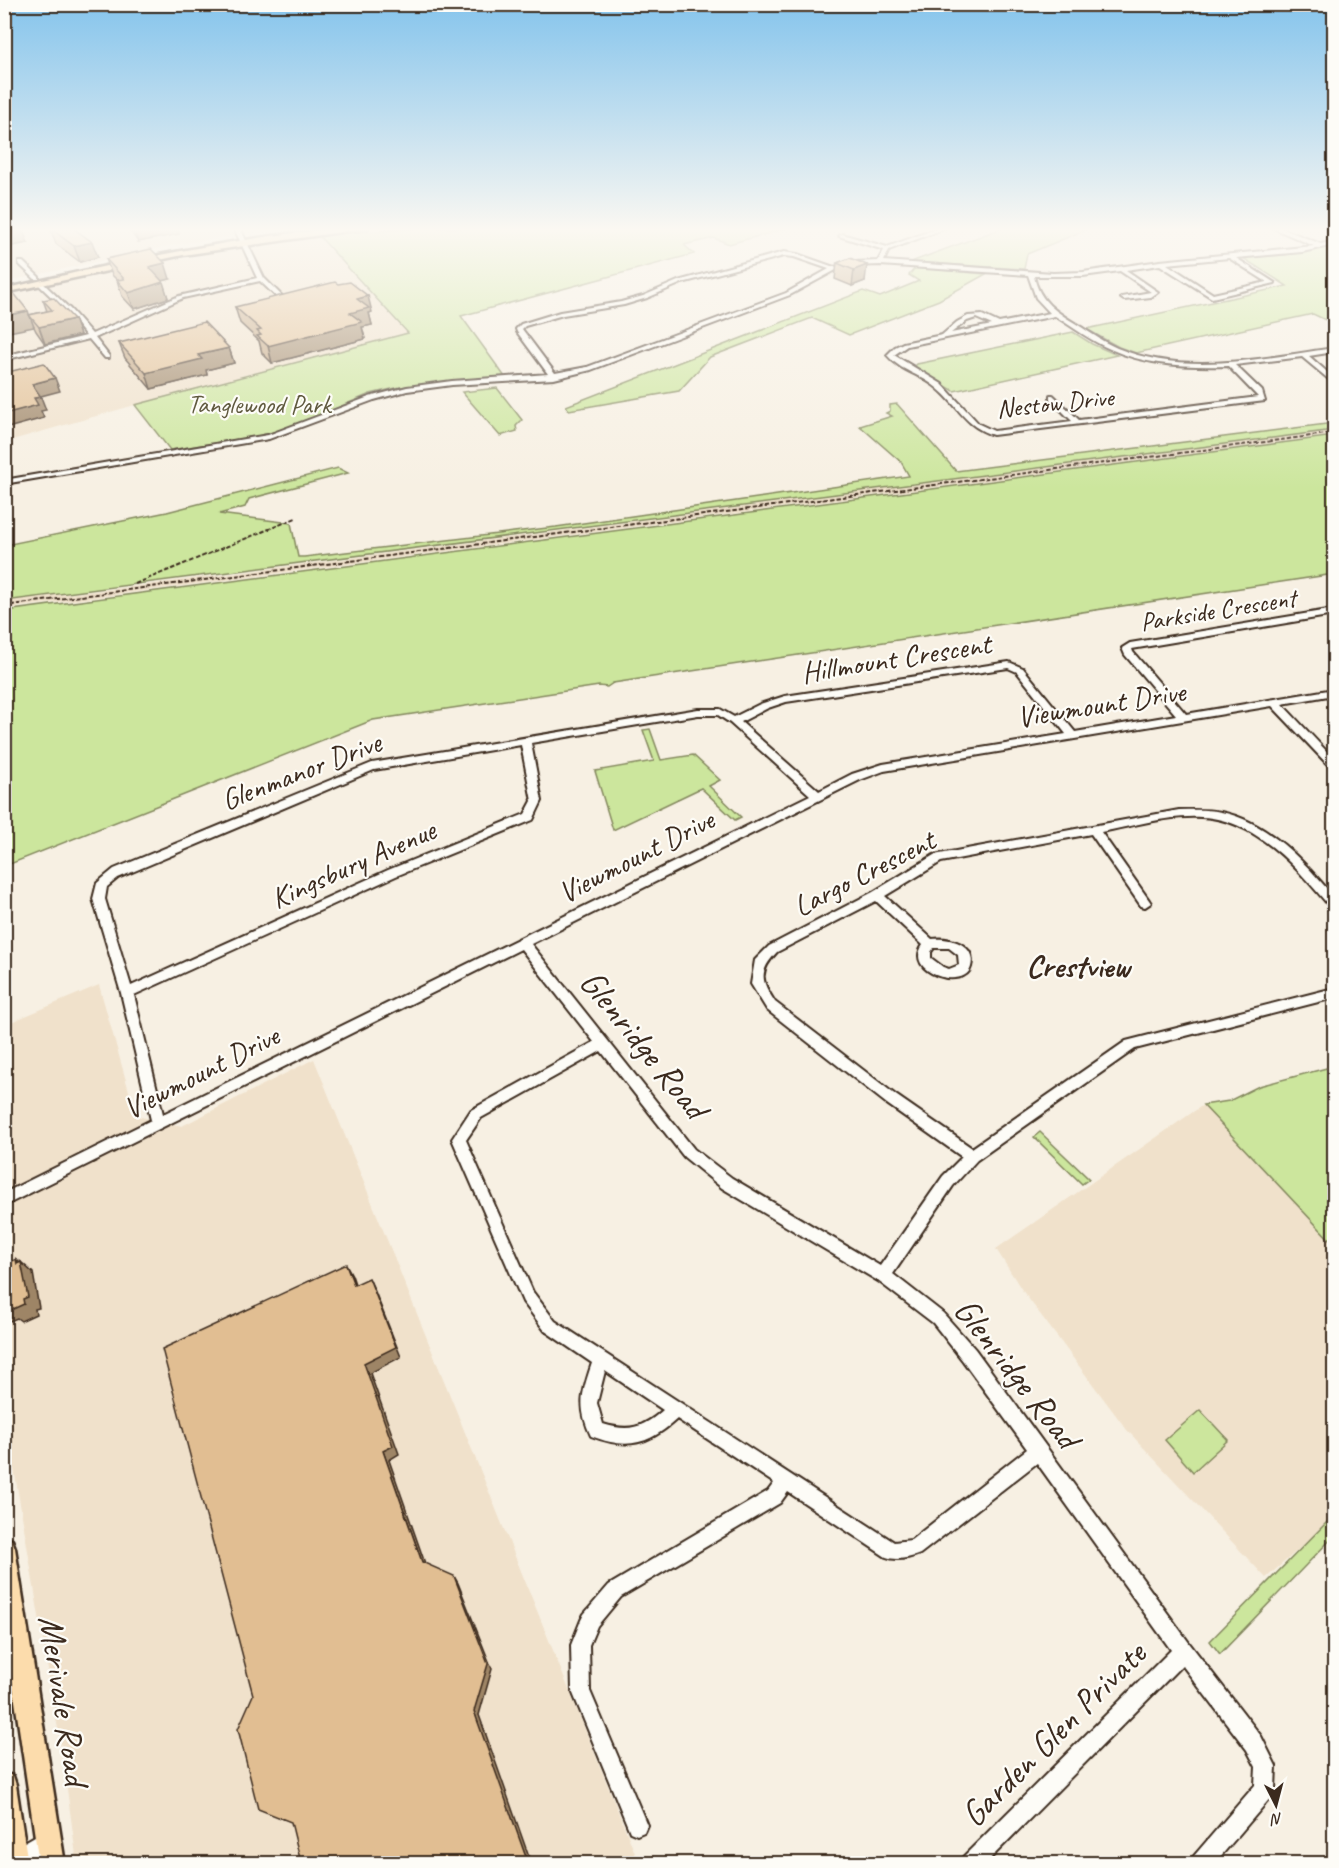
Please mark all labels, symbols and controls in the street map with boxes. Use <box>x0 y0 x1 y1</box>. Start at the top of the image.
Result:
street label: Nestow Drive <box>995 380 1118 426</box>
park label: Tanglewood Park <box>187 388 333 421</box>
street label: Parkside Crescent <box>1138 581 1301 639</box>
street label: Hillmount Crescent <box>799 624 996 692</box>
street label: Viewmount Drive <box>1014 672 1190 736</box>
street label: Glenmanor Drive <box>216 722 388 819</box>
street label: Viewmount Drive <box>552 800 722 911</box>
street label: Kingsbury Avenue <box>265 810 443 917</box>
street label: Largo Crescent <box>787 820 944 925</box>
district label: Crestview <box>1026 946 1132 987</box>
street label: Glenridge Road <box>570 960 721 1132</box>
street label: Viewmount Drive <box>117 1016 287 1127</box>
street label: Glenridge Road <box>944 1288 1093 1462</box>
street label: Merivale Road <box>28 1612 101 1794</box>
street label: Garden Glen Private <box>950 1630 1157 1837</box>
north arrow <box>1246 1775 1306 1835</box>
text: N <box>1268 1808 1283 1830</box>

